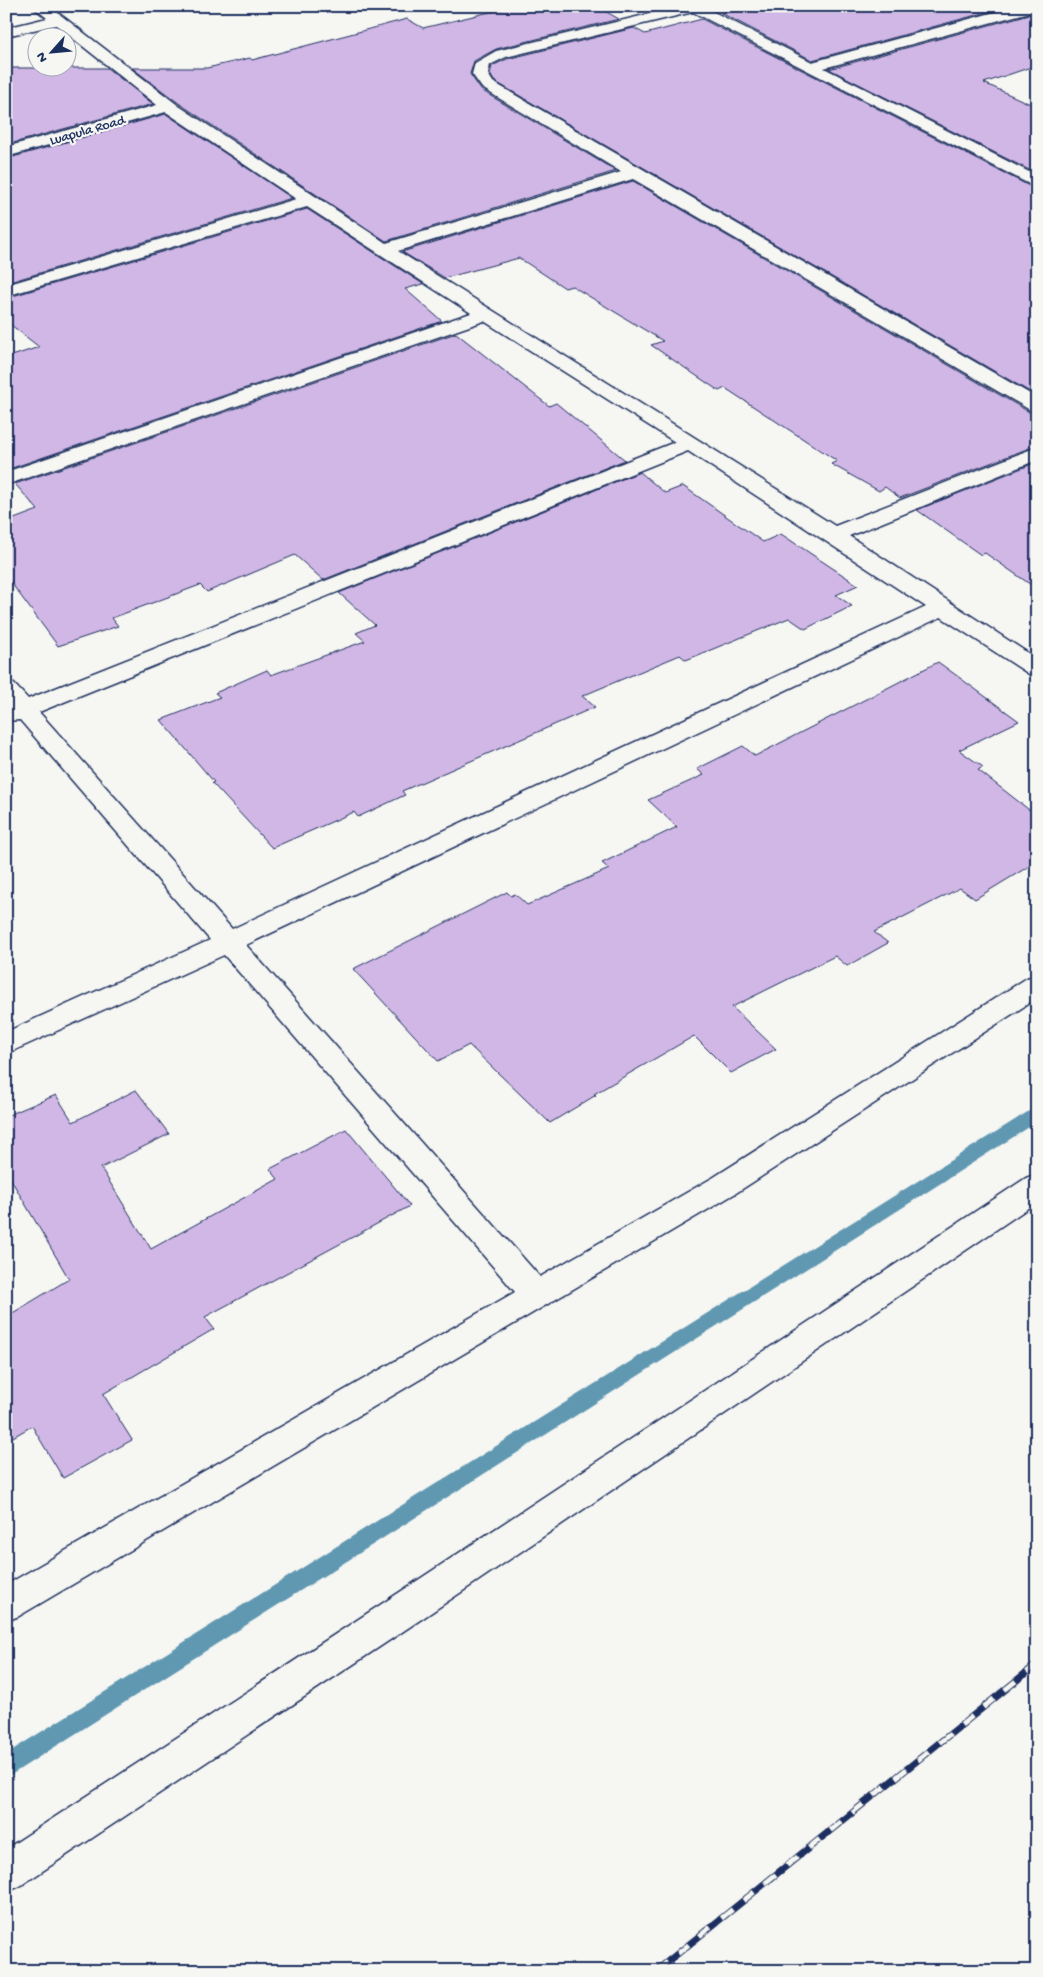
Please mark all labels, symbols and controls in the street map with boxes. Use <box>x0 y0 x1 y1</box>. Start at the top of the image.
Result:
north arrow <box>28 28 78 78</box>
text: N <box>33 49 52 65</box>
street label: Luapula Road <box>48 112 129 150</box>

